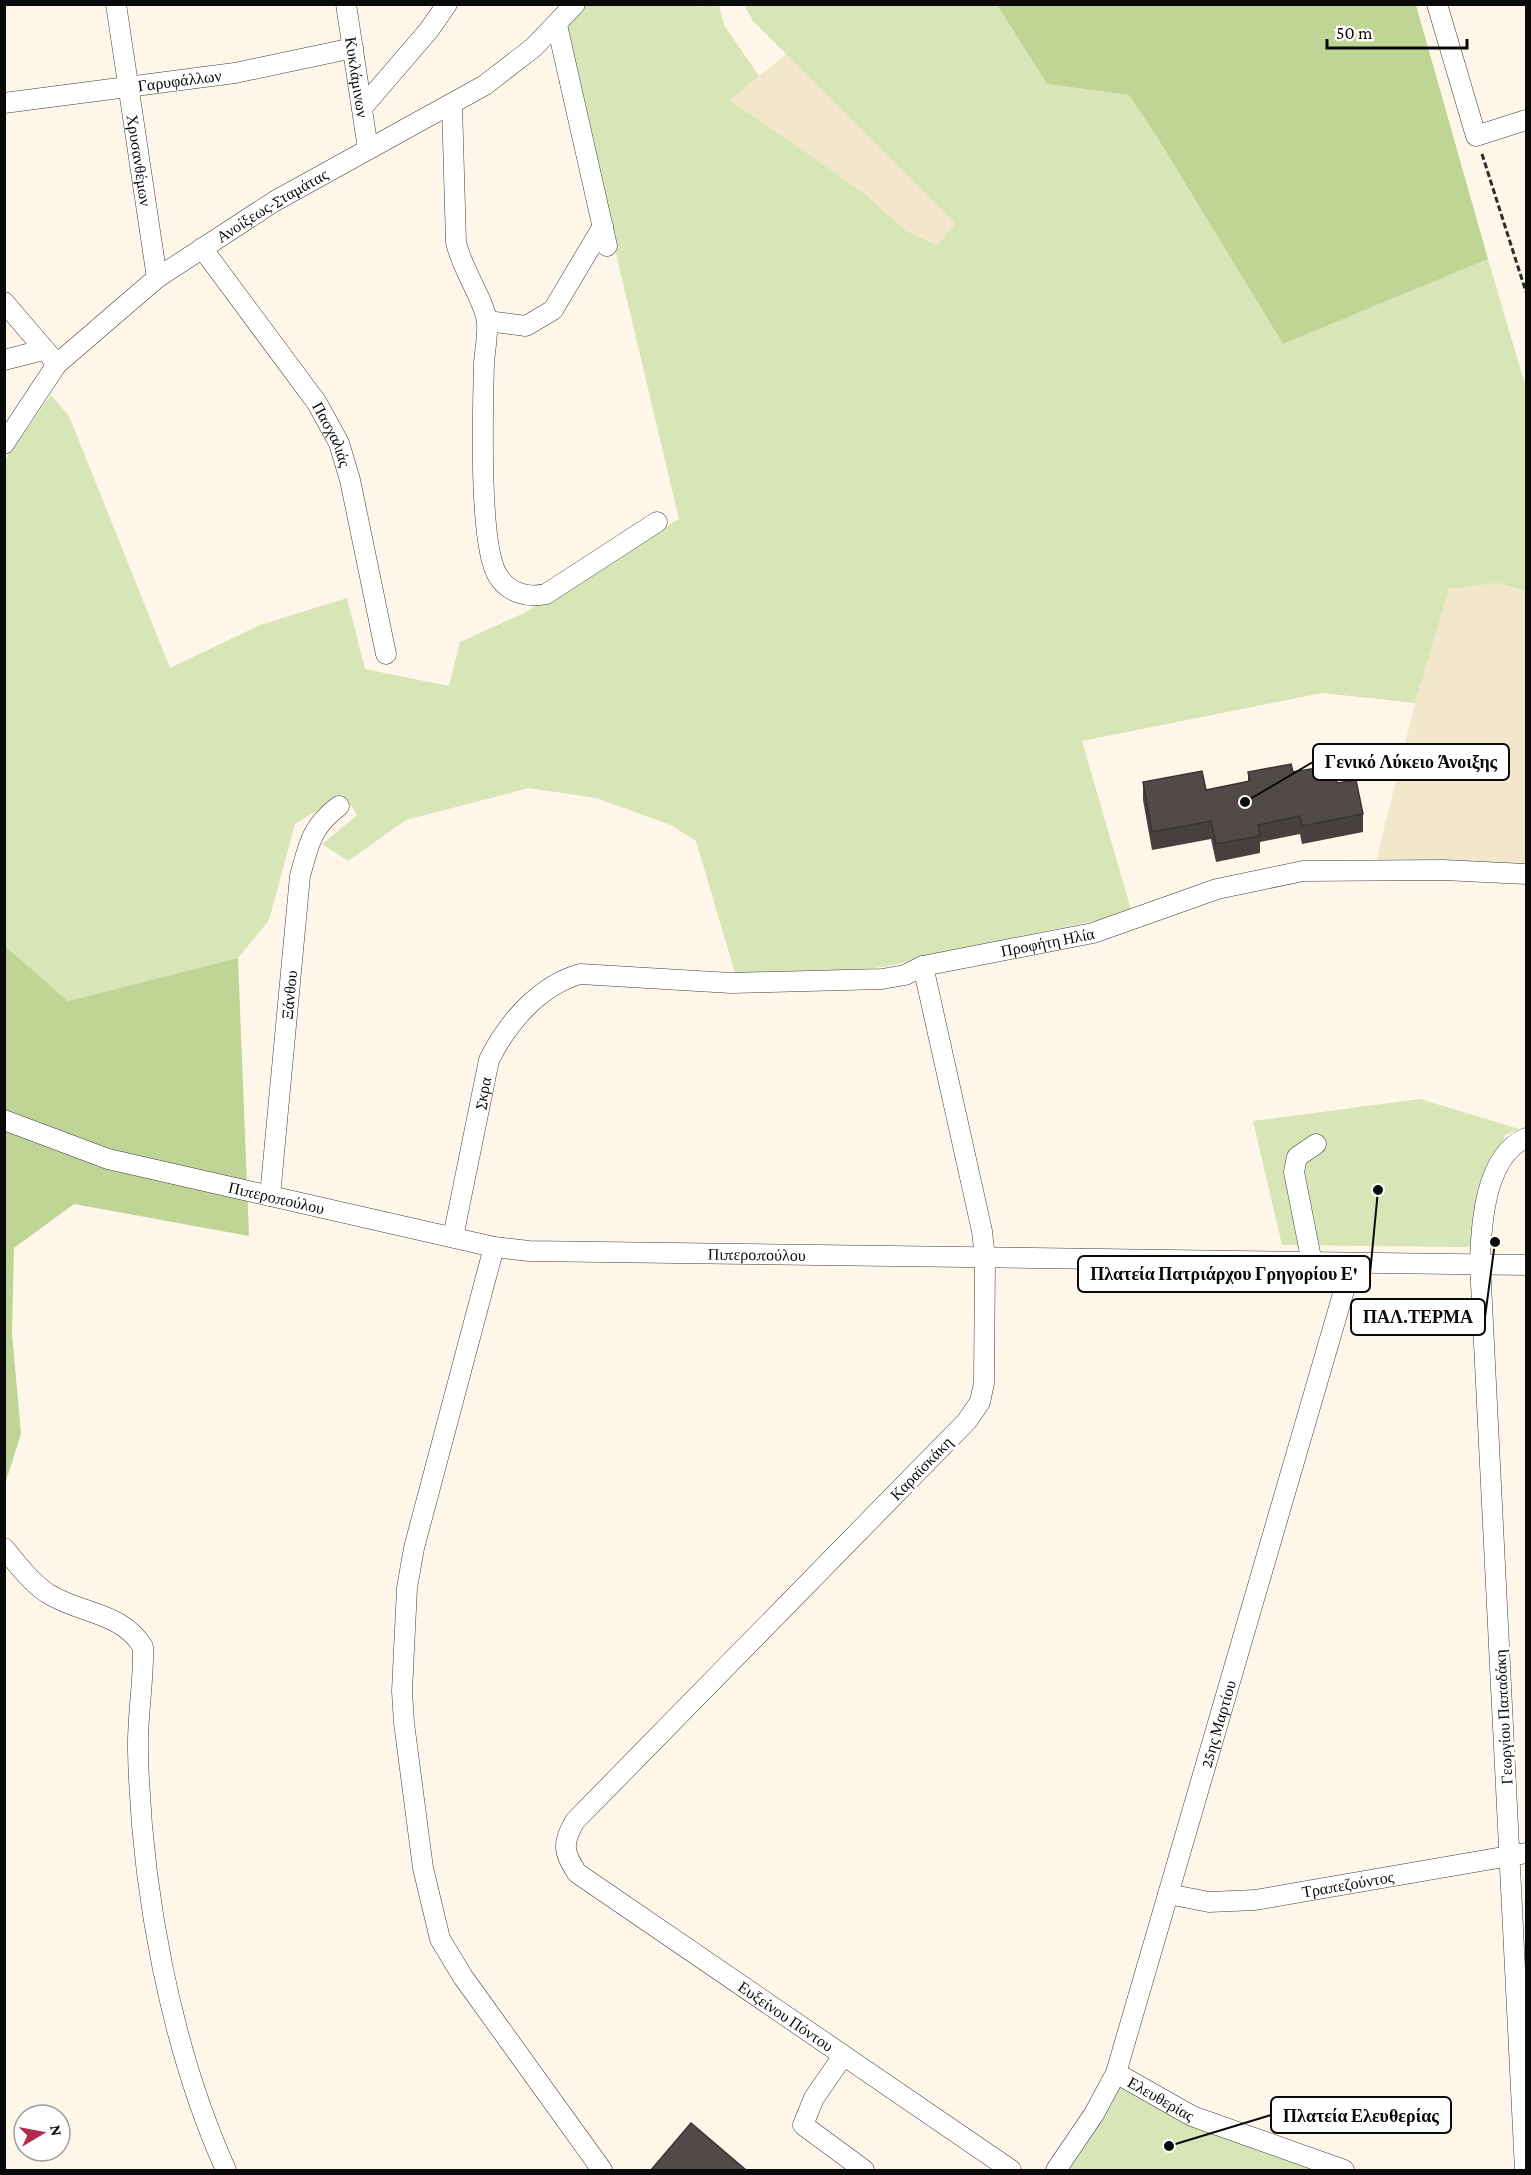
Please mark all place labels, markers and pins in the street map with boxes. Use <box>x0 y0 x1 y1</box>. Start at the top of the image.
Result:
callout: Γενικό Λύκειο Άνοιξης <box>1313 744 1509 780</box>
callout: Πλατεία Πατριάρχου Γρηγορίου Ε' <box>1078 1256 1370 1292</box>
callout: ΠΑΛ.ΤΕΡΜΑ <box>1351 1299 1485 1335</box>
callout: Πλατεία Ελευθερίας <box>1271 2097 1451 2133</box>

